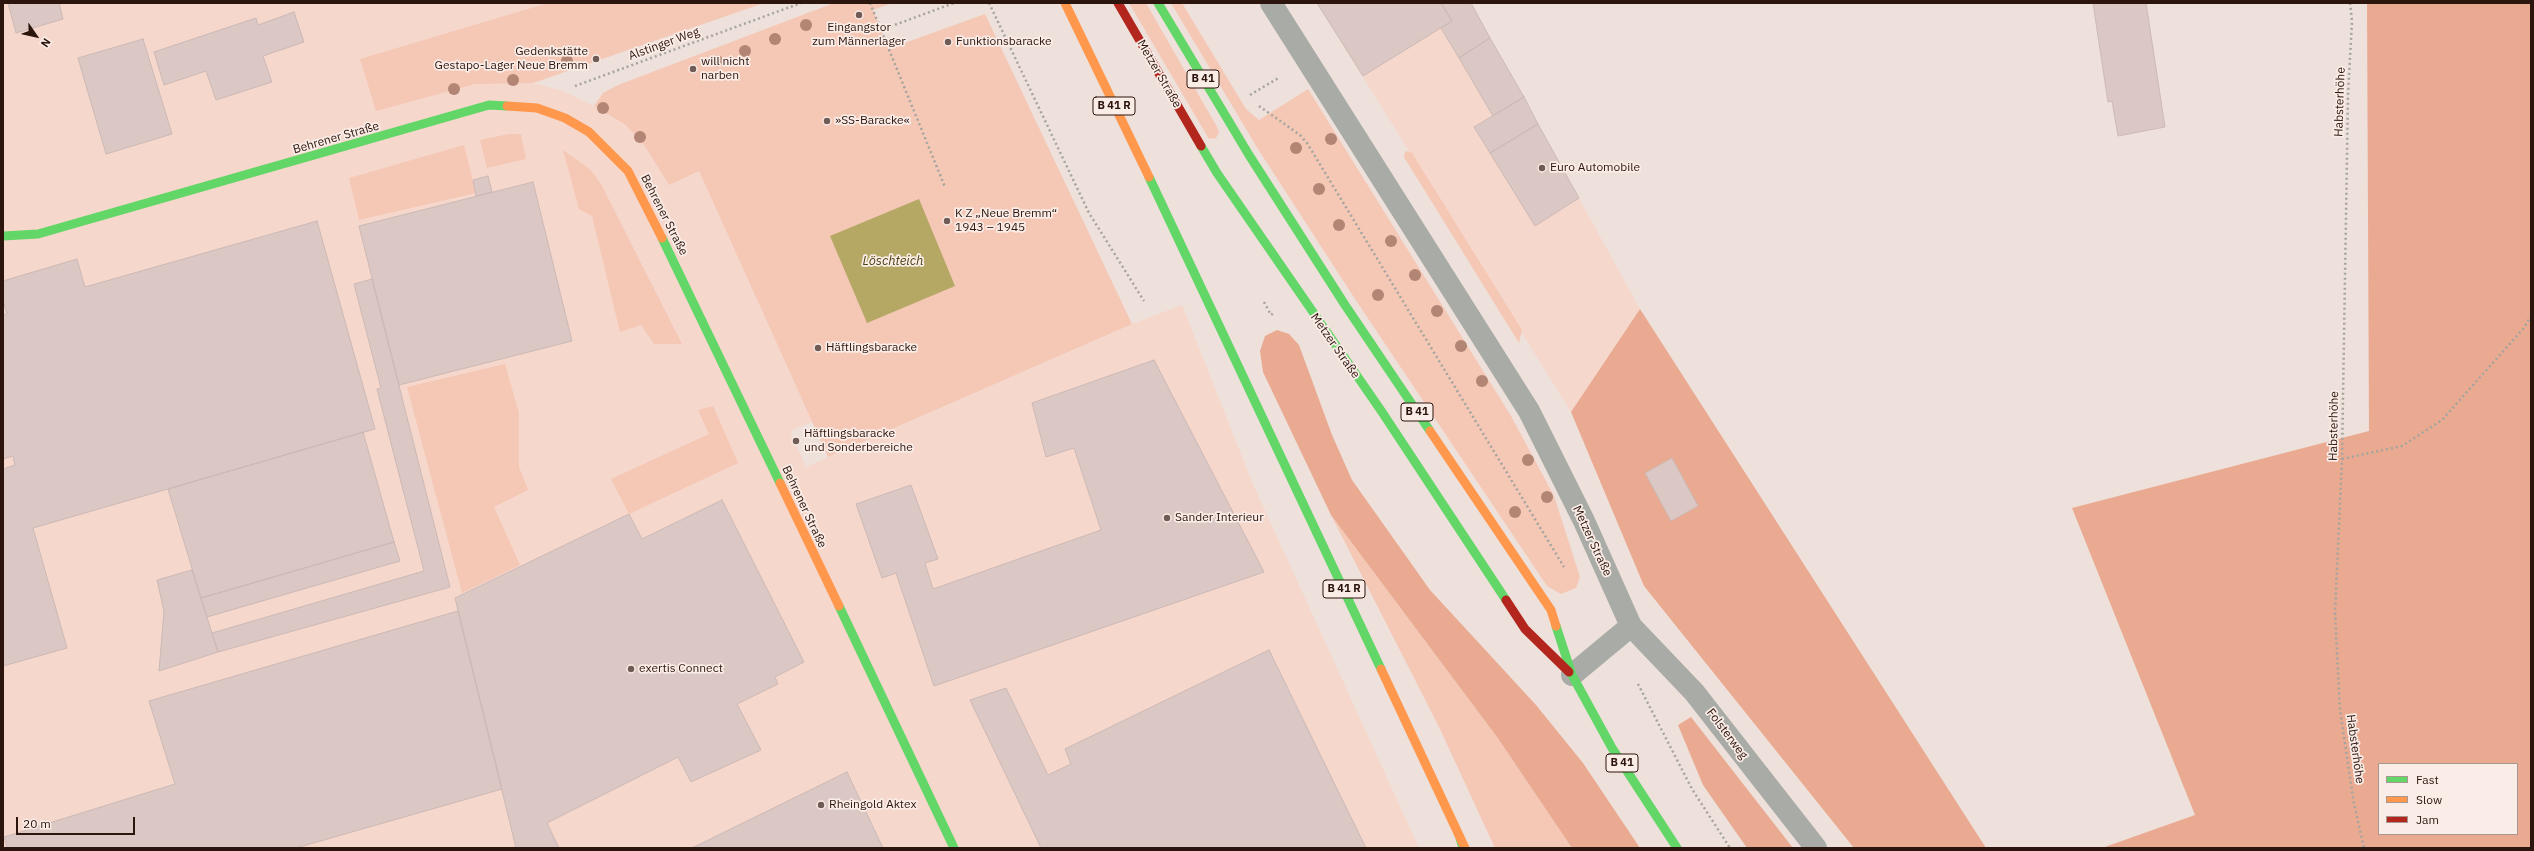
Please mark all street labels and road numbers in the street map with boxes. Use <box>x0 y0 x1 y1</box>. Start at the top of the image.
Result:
street label: Alstinger Weg <box>627 25 701 63</box>
street label: Metzer Straße <box>1134 37 1184 111</box>
street label: Habsterhöhe <box>2332 67 2348 137</box>
road number: B 41 <box>1187 70 1219 88</box>
road number: B 41 R <box>1093 97 1135 115</box>
street label: Behrener Straße <box>291 119 381 157</box>
street label: Behrener Straße <box>637 172 691 258</box>
street label: Metzer Straße <box>1307 311 1363 381</box>
street label: Habsterhöhe <box>2326 391 2342 461</box>
road number: B 41 <box>1401 403 1433 421</box>
street label: Behrener Straße <box>779 464 829 550</box>
street label: Metzer Straße <box>1569 504 1615 578</box>
road number: B 41 R <box>1323 580 1365 598</box>
street label: Folsterweg <box>1703 706 1751 762</box>
street label: Habsterhöhe <box>2343 713 2367 785</box>
road number: B 41 <box>1606 754 1638 772</box>

